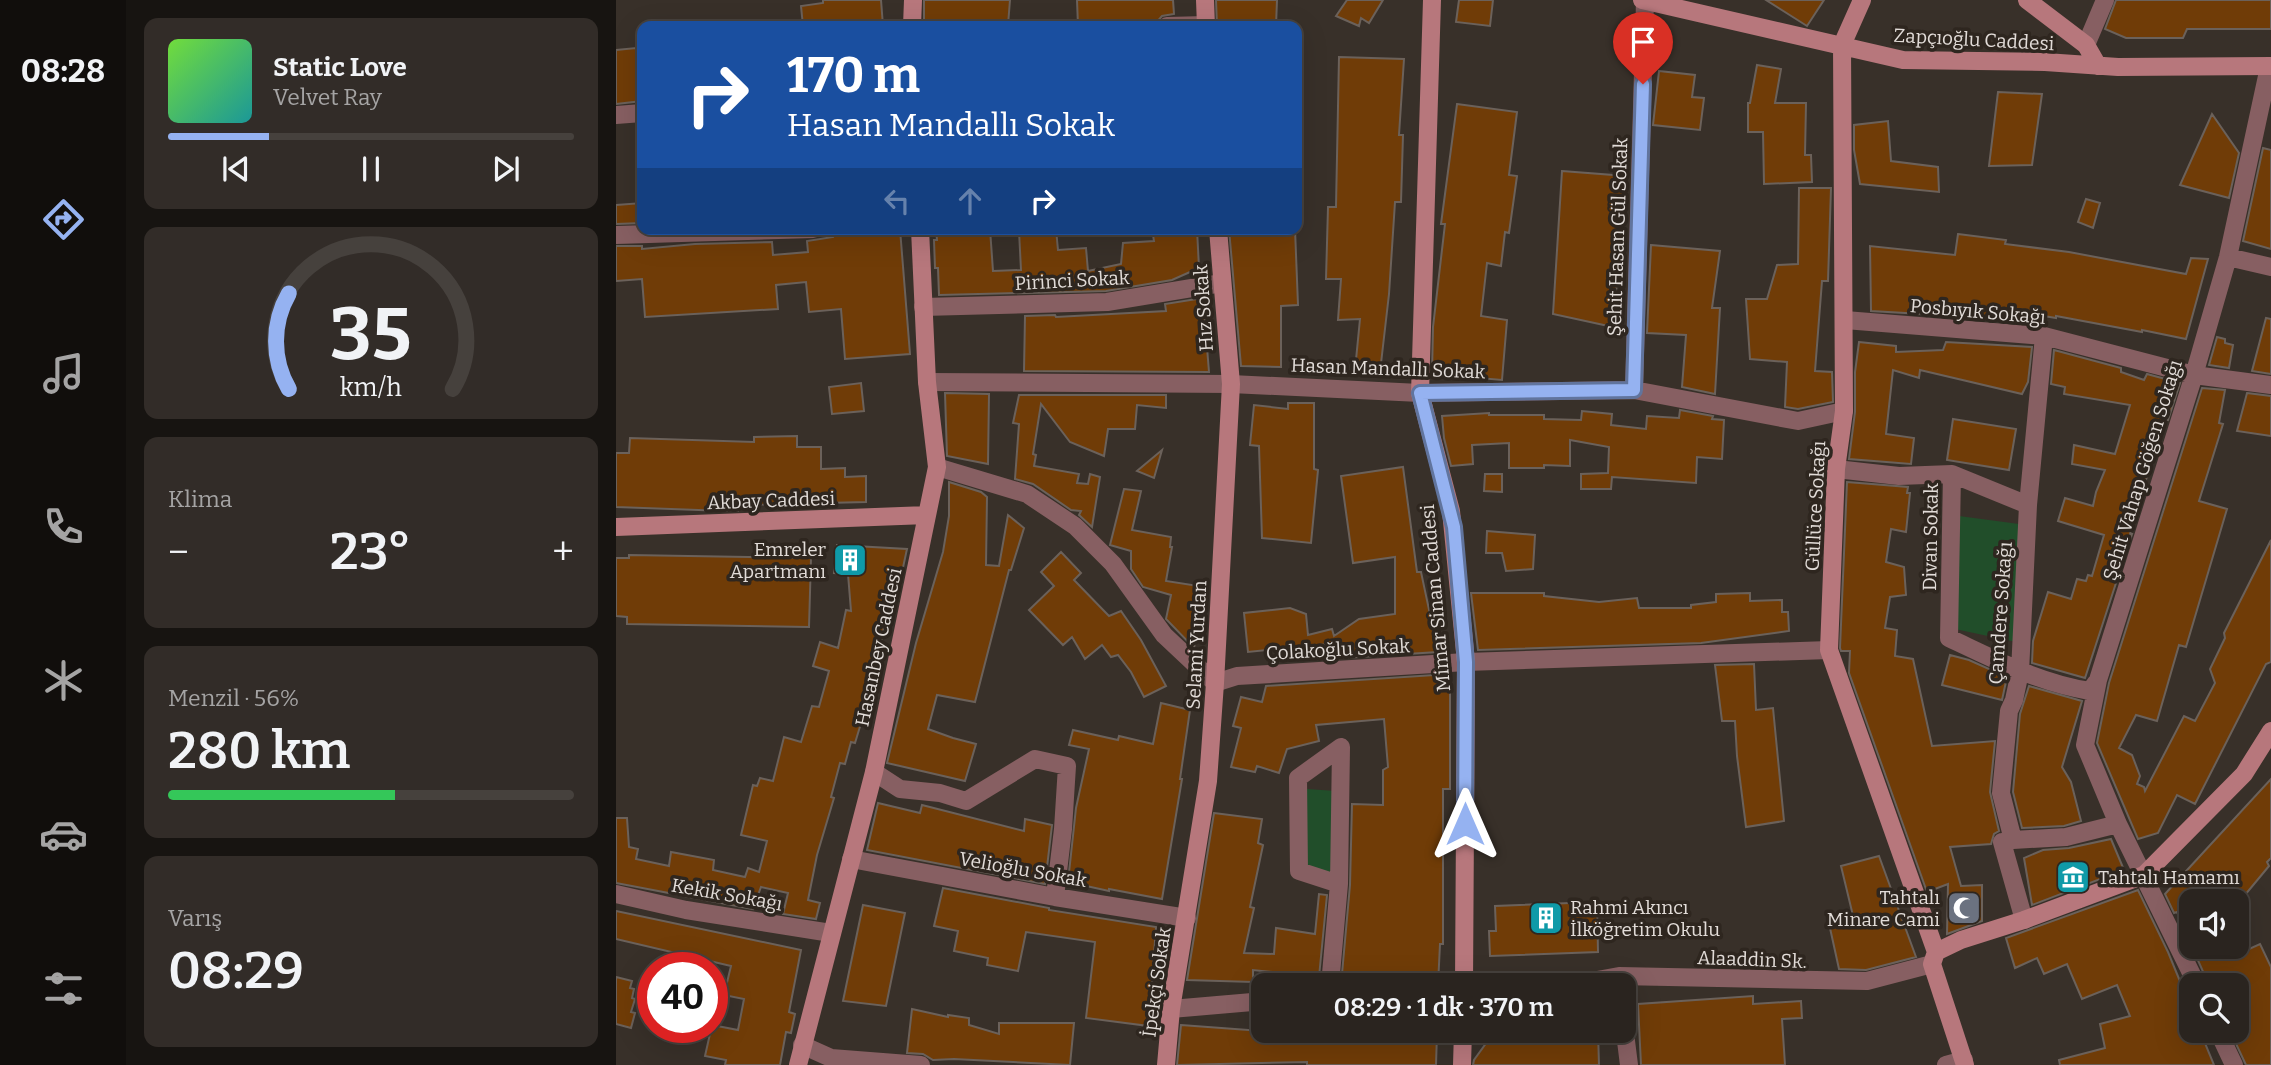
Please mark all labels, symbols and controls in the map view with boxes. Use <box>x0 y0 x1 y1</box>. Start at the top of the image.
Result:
pin <box>1613 12.0 1673 84</box>
icon: arrive <box>1624 23 1662 61</box>
street label: Zapçıoğlu Caddesi <box>1893 24 2055 55</box>
text: 170 m <box>787 46 920 105</box>
icon: right <box>672 49 763 140</box>
text: 08:28 <box>21 52 105 90</box>
text: Static Love <box>273 52 407 83</box>
text: Velvet Ray <box>273 83 382 111</box>
text: Hasan Mandallı Sokak <box>787 106 1115 144</box>
street label: Şehit Hasan Gül Sokak <box>1603 137 1632 337</box>
icon: previous <box>217 150 255 188</box>
icon: pause <box>352 150 390 188</box>
icon: next <box>487 150 525 188</box>
icon: left <box>878 182 916 220</box>
icon: ahead <box>951 182 989 220</box>
icon: right <box>1024 182 1062 220</box>
icon: directions <box>39 195 88 244</box>
street label: Hız Sokak <box>1189 264 1218 352</box>
street label: Pirinci Sokak <box>1014 266 1130 295</box>
text: 35 <box>330 292 412 379</box>
street label: Posbıyık Sokağı <box>1909 294 2047 329</box>
icon: music <box>39 349 88 398</box>
street label: Hasan Mandallı Sokak <box>1290 354 1486 383</box>
street label: Şehit Vahap Göğen Sokağı <box>2098 357 2187 583</box>
text: km/h <box>340 373 402 403</box>
street label: Güllüce Sokağı <box>1801 440 1830 572</box>
street label: Divan Sokak <box>1918 483 1943 591</box>
text: Klima <box>168 485 232 513</box>
street label: Akbay Caddesi <box>707 487 836 514</box>
icon: phone <box>39 502 88 551</box>
street label: Mimar Sinan Caddesi <box>1416 503 1455 693</box>
text: 23° <box>330 520 412 583</box>
text: − <box>168 529 189 575</box>
text: + <box>552 529 574 575</box>
place label: Emreler Apartmanı <box>730 538 827 583</box>
building icon: Emreler Apartmanı <box>831 541 869 579</box>
street label: Çamdere Sokağı <box>1984 541 2017 685</box>
street label: Hasanbey Caddesi <box>850 565 907 728</box>
street label: Selami Yurdan <box>1182 580 1211 710</box>
street label: Çolakoğlu Sokak <box>1265 634 1411 665</box>
icon: climate <box>39 656 88 705</box>
text: Menzil · 56% <box>168 684 299 712</box>
text: 280 km <box>168 719 350 782</box>
position arrow <box>1428 787 1502 861</box>
icon: car <box>39 810 88 859</box>
street label: Velioğlu Sokak <box>957 847 1089 892</box>
museum icon: Tahtalı Hamamı <box>2054 858 2092 896</box>
place label: Tahtalı Hamamı <box>2098 866 2240 889</box>
street label: Kekik Sokağı <box>670 873 785 916</box>
place label: Tahtalı Minare Cami <box>1827 886 1940 931</box>
mosque icon: Tahtalı Minare Cami <box>1945 889 1983 927</box>
map controls <box>2179 889 2249 1043</box>
button: sound <box>2179 889 2249 959</box>
place label: Rahmi Akıncı İlköğretim Okulu <box>1570 896 1720 941</box>
building icon: Rahmi Akıncı İlköğretim Okulu <box>1527 899 1565 937</box>
text: Varış <box>168 904 223 932</box>
street label: İpekçi Sokak <box>1137 925 1176 1039</box>
text: 08:29 <box>168 939 304 1002</box>
street label: Alaaddin Sk. <box>1697 946 1807 973</box>
speed limit sign: 40 <box>637 952 728 1043</box>
icon: filters <box>39 964 88 1013</box>
button: search <box>2179 973 2249 1043</box>
text: 08:29 · 1 dk · 370 m <box>1333 992 1554 1023</box>

